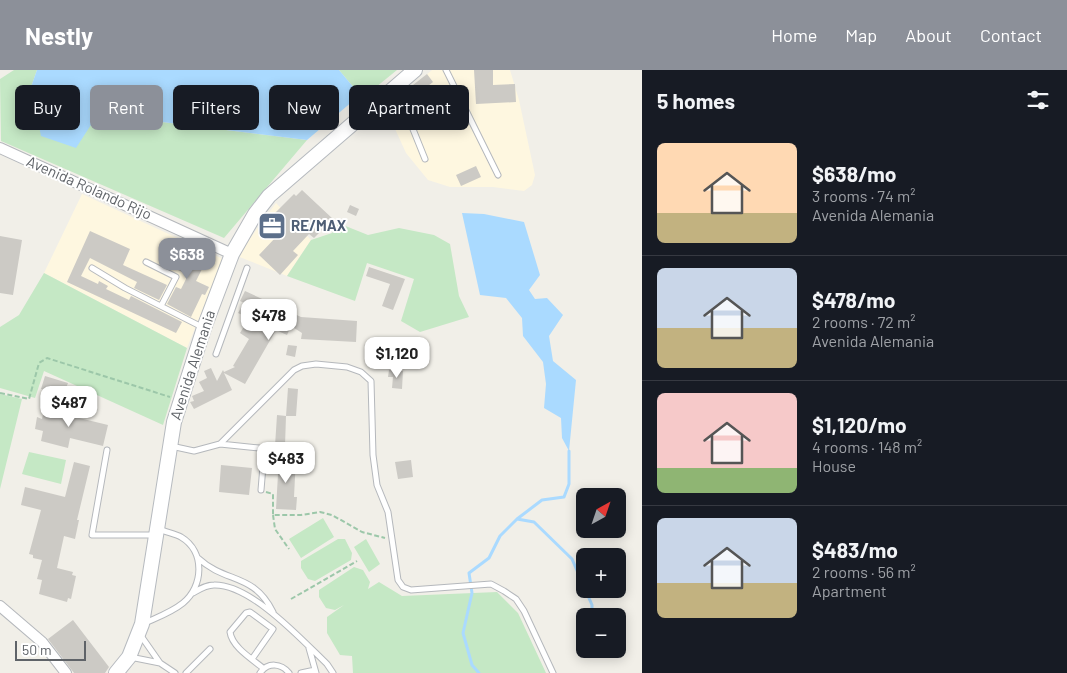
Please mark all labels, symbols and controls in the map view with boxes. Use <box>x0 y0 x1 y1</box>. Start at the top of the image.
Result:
text: Nestly <box>25 21 93 50</box>
text: Home <box>771 24 817 46</box>
text: Map <box>845 24 877 46</box>
text: About <box>905 24 952 46</box>
text: Contact <box>980 24 1042 46</box>
chip: Buy <box>15 85 80 130</box>
chip: Rent <box>90 85 163 130</box>
chip: Filters <box>173 85 259 130</box>
chip: New <box>269 85 339 130</box>
chip: Apartment <box>349 85 469 130</box>
icon: filters <box>1024 86 1052 114</box>
text: 5 homes <box>657 88 735 113</box>
street label: Avenida Rolando Rijo <box>24 151 155 223</box>
text: $638/mo <box>812 161 896 186</box>
icon: home <box>697 163 757 223</box>
text: 3 rooms · 74 m² <box>812 186 915 205</box>
text: Avenida Alemania <box>812 205 934 224</box>
office icon: RE/MAX <box>257 211 287 241</box>
place label: RE/MAX <box>291 216 347 234</box>
pin: $638 <box>157 238 217 280</box>
text: $638 <box>169 244 205 263</box>
text: $478/mo <box>812 287 895 312</box>
icon: home <box>697 288 757 348</box>
pin: $478 <box>239 298 299 341</box>
text: $478 <box>252 305 286 324</box>
street label: Avenida Alemania <box>166 307 218 422</box>
text: 2 rooms · 72 m² <box>812 312 915 331</box>
text: Avenida Alemania <box>812 331 934 350</box>
pin: $1,120 <box>356 336 438 379</box>
text: $1,120 <box>376 343 418 362</box>
pin: $487 <box>39 386 99 428</box>
text: $487 <box>51 392 87 411</box>
text: $1,120/mo <box>812 412 907 437</box>
icon: home <box>697 413 757 473</box>
text: 4 rooms · 148 m² <box>812 437 922 456</box>
pin: $483 <box>256 442 316 484</box>
text: $483 <box>268 448 304 467</box>
text: House <box>812 456 856 475</box>
north arrow <box>576 488 626 538</box>
map controls <box>576 488 626 658</box>
text: $483/mo <box>812 537 898 562</box>
icon: home <box>697 538 757 598</box>
button: + <box>576 548 626 598</box>
text: 2 rooms · 56 m² <box>812 562 916 581</box>
text: Apartment <box>812 581 887 600</box>
button: − <box>576 608 626 658</box>
scale bar <box>15 638 86 661</box>
text: 50 m <box>22 641 51 658</box>

